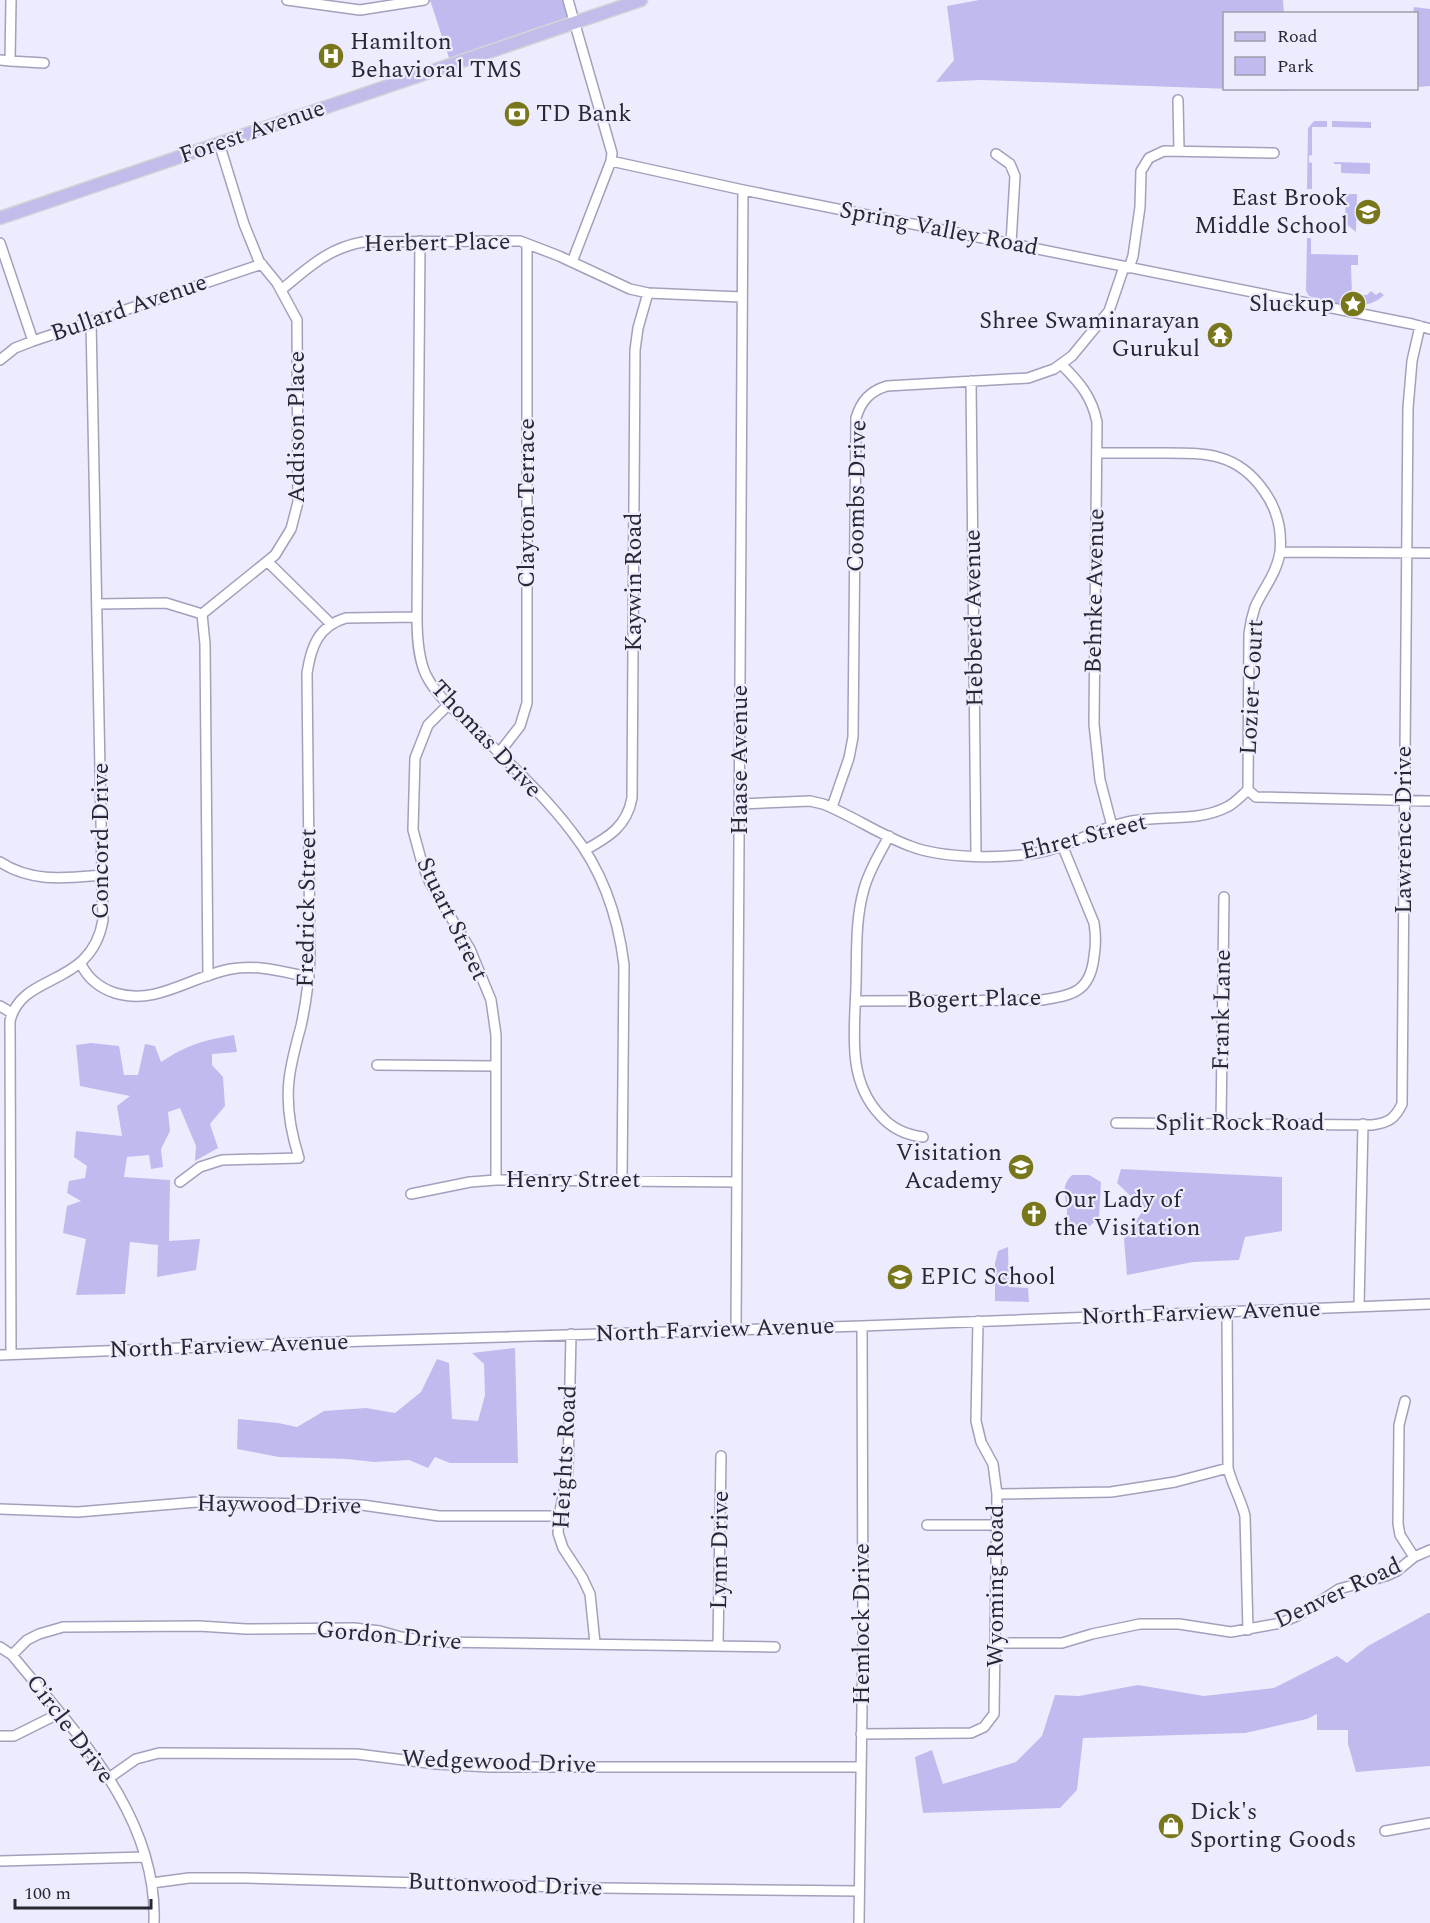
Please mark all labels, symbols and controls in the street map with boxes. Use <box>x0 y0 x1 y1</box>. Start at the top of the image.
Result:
legend <box>1223 12 1418 90</box>
text: Road <box>1277 23 1318 50</box>
place label: Hamilton Behavioral TMS <box>350 24 522 88</box>
hospital icon: Hamilton Behavioral TMS <box>316 41 346 71</box>
text: Park <box>1277 53 1314 80</box>
street label: Forest Avenue <box>174 90 330 174</box>
place label: TD Bank <box>536 96 632 132</box>
bank icon: TD Bank <box>502 99 532 129</box>
place label: East Brook Middle School <box>1194 180 1348 244</box>
street label: Spring Valley Road <box>836 192 1042 266</box>
school or university icon: East Brook Middle School <box>1353 197 1383 227</box>
street label: Herbert Place <box>363 224 511 262</box>
street label: Bullard Avenue <box>46 264 212 352</box>
place label: Sluckup <box>1249 286 1334 322</box>
place icon: Sluckup <box>1338 289 1368 319</box>
place label: Shree Swaminarayan Gurukul <box>979 303 1200 367</box>
temple icon: Shree Swaminarayan Gurukul <box>1205 320 1235 350</box>
street label: Addison Place <box>279 351 315 503</box>
street label: Clayton Terrace <box>509 418 545 588</box>
street label: Coombs Drive <box>838 419 876 573</box>
street label: Behnke Avenue <box>1076 508 1114 674</box>
street label: Kaywin Road <box>616 512 652 652</box>
street label: Hebberd Avenue <box>954 529 994 707</box>
street label: Lozier Court <box>1230 618 1274 756</box>
street label: Thomas Drive <box>422 672 550 806</box>
street label: Haase Avenue <box>722 685 758 835</box>
street label: Lawrence Drive <box>1386 746 1422 914</box>
street label: Concord Drive <box>83 763 119 919</box>
street label: Ehret Street <box>1017 804 1151 870</box>
street label: Fredrick Street <box>288 828 326 988</box>
street label: Stuart Street <box>407 851 497 987</box>
street label: Frank Lane <box>1203 949 1241 1071</box>
street label: Bogert Place <box>906 980 1042 1018</box>
street label: Split Rock Road <box>1155 1105 1325 1141</box>
place label: Visitation Academy <box>896 1135 1003 1199</box>
school or university icon: Visitation Academy <box>1006 1152 1036 1182</box>
street label: Henry Street <box>505 1162 641 1198</box>
place label: Our Lady of the Visitation <box>1054 1182 1200 1246</box>
church icon: Our Lady of the Visitation <box>1019 1199 1049 1229</box>
place label: EPIC School <box>920 1259 1056 1295</box>
school or university icon: EPIC School <box>885 1262 915 1292</box>
street label: North Farview Avenue <box>1081 1291 1321 1335</box>
street label: North Farview Avenue <box>595 1308 835 1352</box>
street label: North Farview Avenue <box>109 1324 349 1368</box>
street label: Heights Road <box>543 1384 587 1530</box>
street label: Haywood Drive <box>196 1486 362 1524</box>
street label: Lynn Drive <box>701 1490 739 1610</box>
street label: Wyoming Road <box>978 1504 1014 1668</box>
street label: Hemlock Drive <box>844 1543 880 1705</box>
street label: Denver Road <box>1268 1548 1408 1638</box>
street label: Gordon Drive <box>315 1612 463 1660</box>
street label: Circle Drive <box>17 1666 123 1792</box>
street label: Wedgewood Drive <box>401 1741 597 1783</box>
place label: Dick's Sporting Goods <box>1190 1794 1356 1858</box>
shop icon: Dick's Sporting Goods <box>1156 1811 1186 1841</box>
street label: Buttonwood Drive <box>407 1864 603 1906</box>
scale bar <box>15 1872 152 1910</box>
text: 100 m <box>24 1880 71 1907</box>

